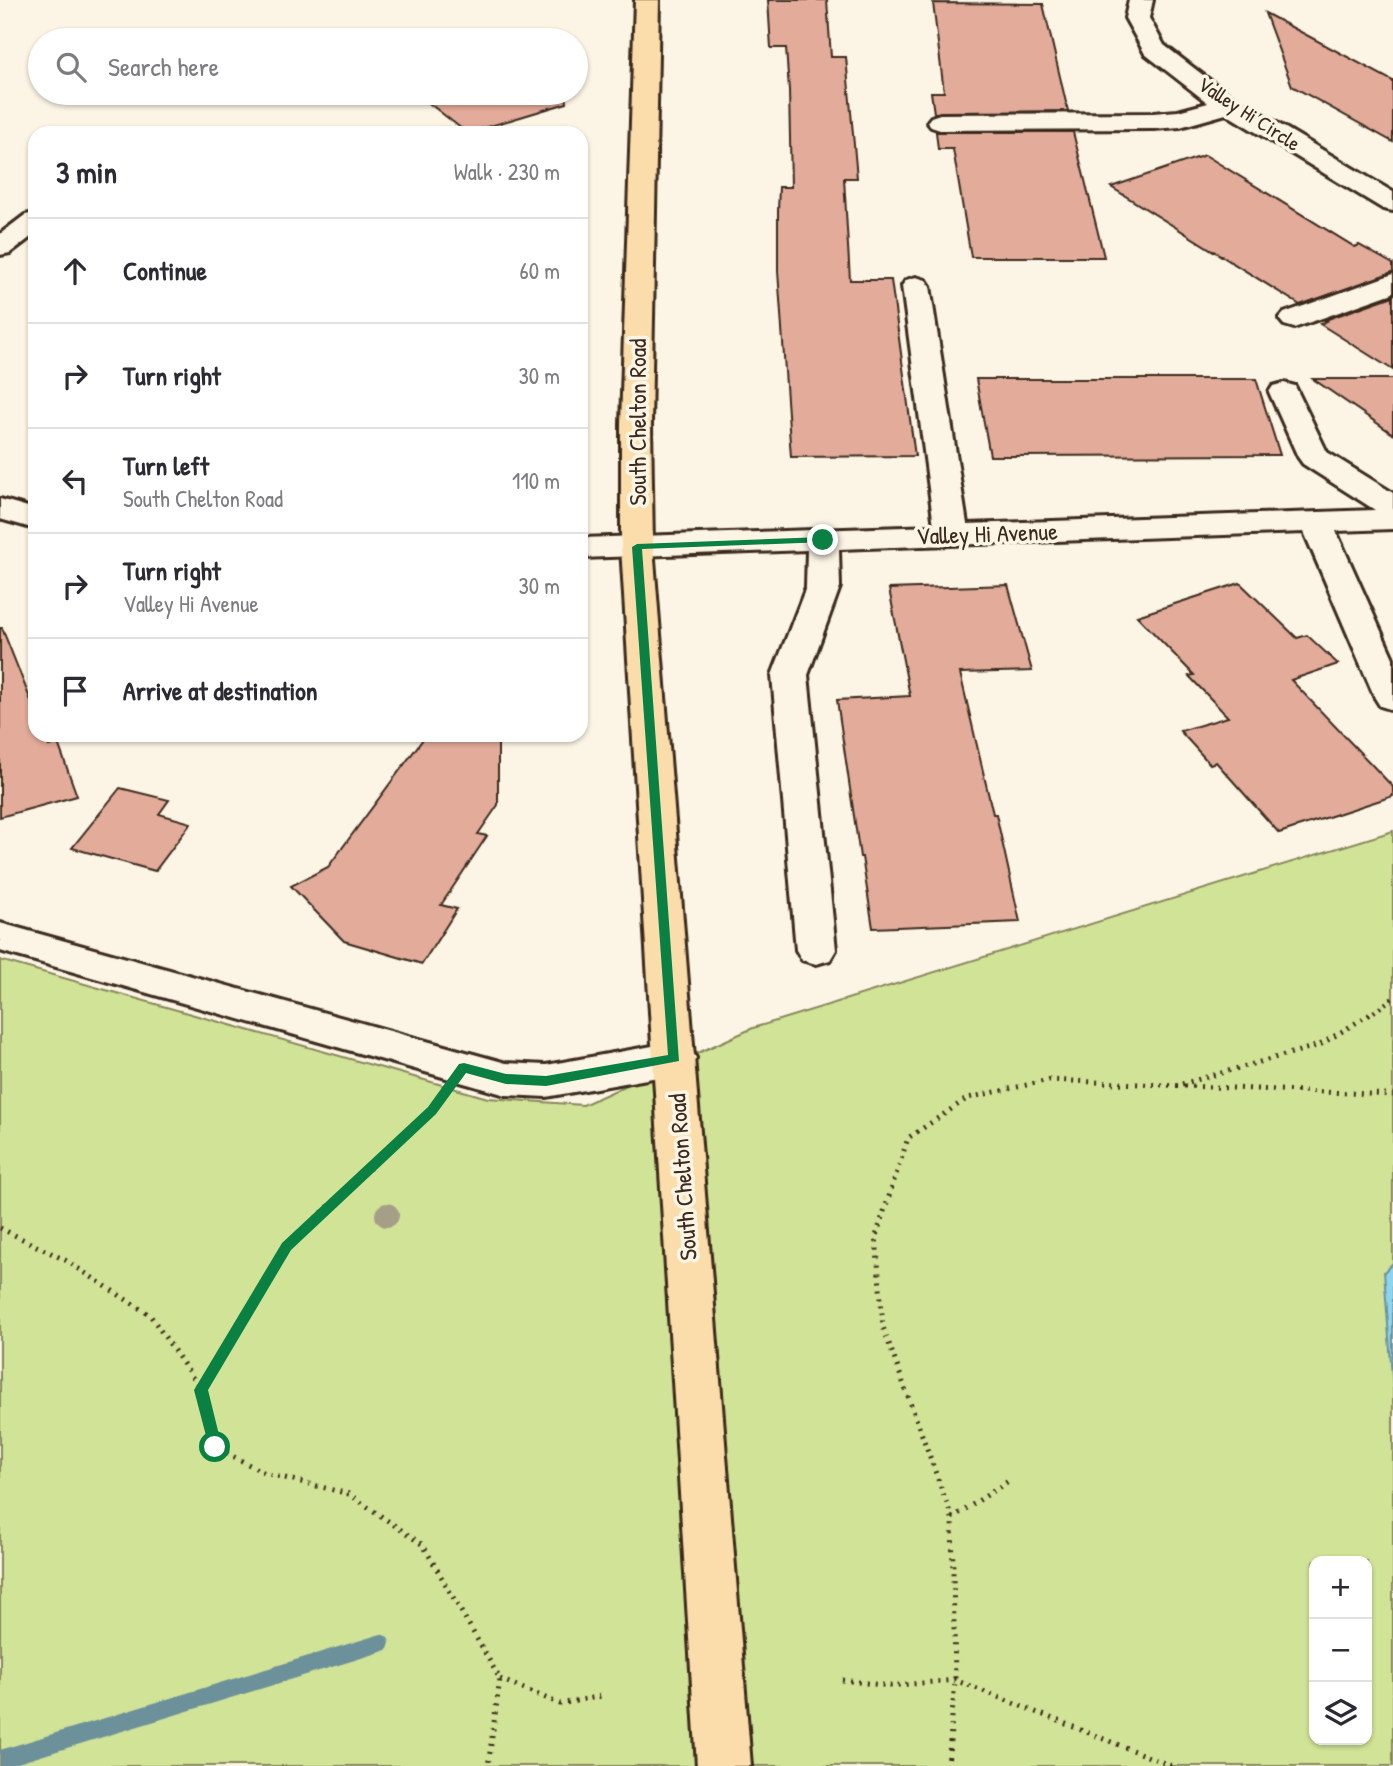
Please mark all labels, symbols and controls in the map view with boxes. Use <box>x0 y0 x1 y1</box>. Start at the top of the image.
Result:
search box <box>28 28 588 105</box>
icon: search <box>52 48 90 86</box>
text: Search here <box>108 49 219 84</box>
street label: Valley Hi Circle <box>1192 70 1306 158</box>
text: 3 min <box>56 152 117 192</box>
text: Walk · 230 m <box>454 156 560 187</box>
icon: ahead <box>56 252 94 290</box>
text: Continue <box>123 253 207 288</box>
text: 60 m <box>520 255 560 286</box>
street label: South Chelton Road <box>621 339 653 505</box>
icon: right <box>56 357 94 395</box>
text: Turn right <box>123 358 221 393</box>
text: 30 m <box>518 360 560 391</box>
text: Turn left <box>123 448 209 483</box>
icon: left <box>56 462 94 500</box>
text: 110 m <box>512 465 560 496</box>
text: South Chelton Road <box>123 483 283 514</box>
street label: Valley Hi Avenue <box>916 515 1059 551</box>
route end <box>807 524 838 555</box>
text: Turn right <box>123 553 221 588</box>
icon: right <box>56 567 94 605</box>
text: 30 m <box>518 570 560 601</box>
text: Valley Hi Avenue <box>123 588 259 619</box>
icon: arrive <box>56 672 94 710</box>
text: Arrive at destination <box>123 673 318 708</box>
street label: South Chelton Road <box>660 1093 704 1261</box>
route start <box>199 1431 230 1462</box>
map controls <box>1309 1556 1372 1745</box>
button: + <box>1309 1556 1372 1619</box>
button: − <box>1309 1619 1372 1682</box>
button: layers <box>1309 1682 1372 1745</box>

